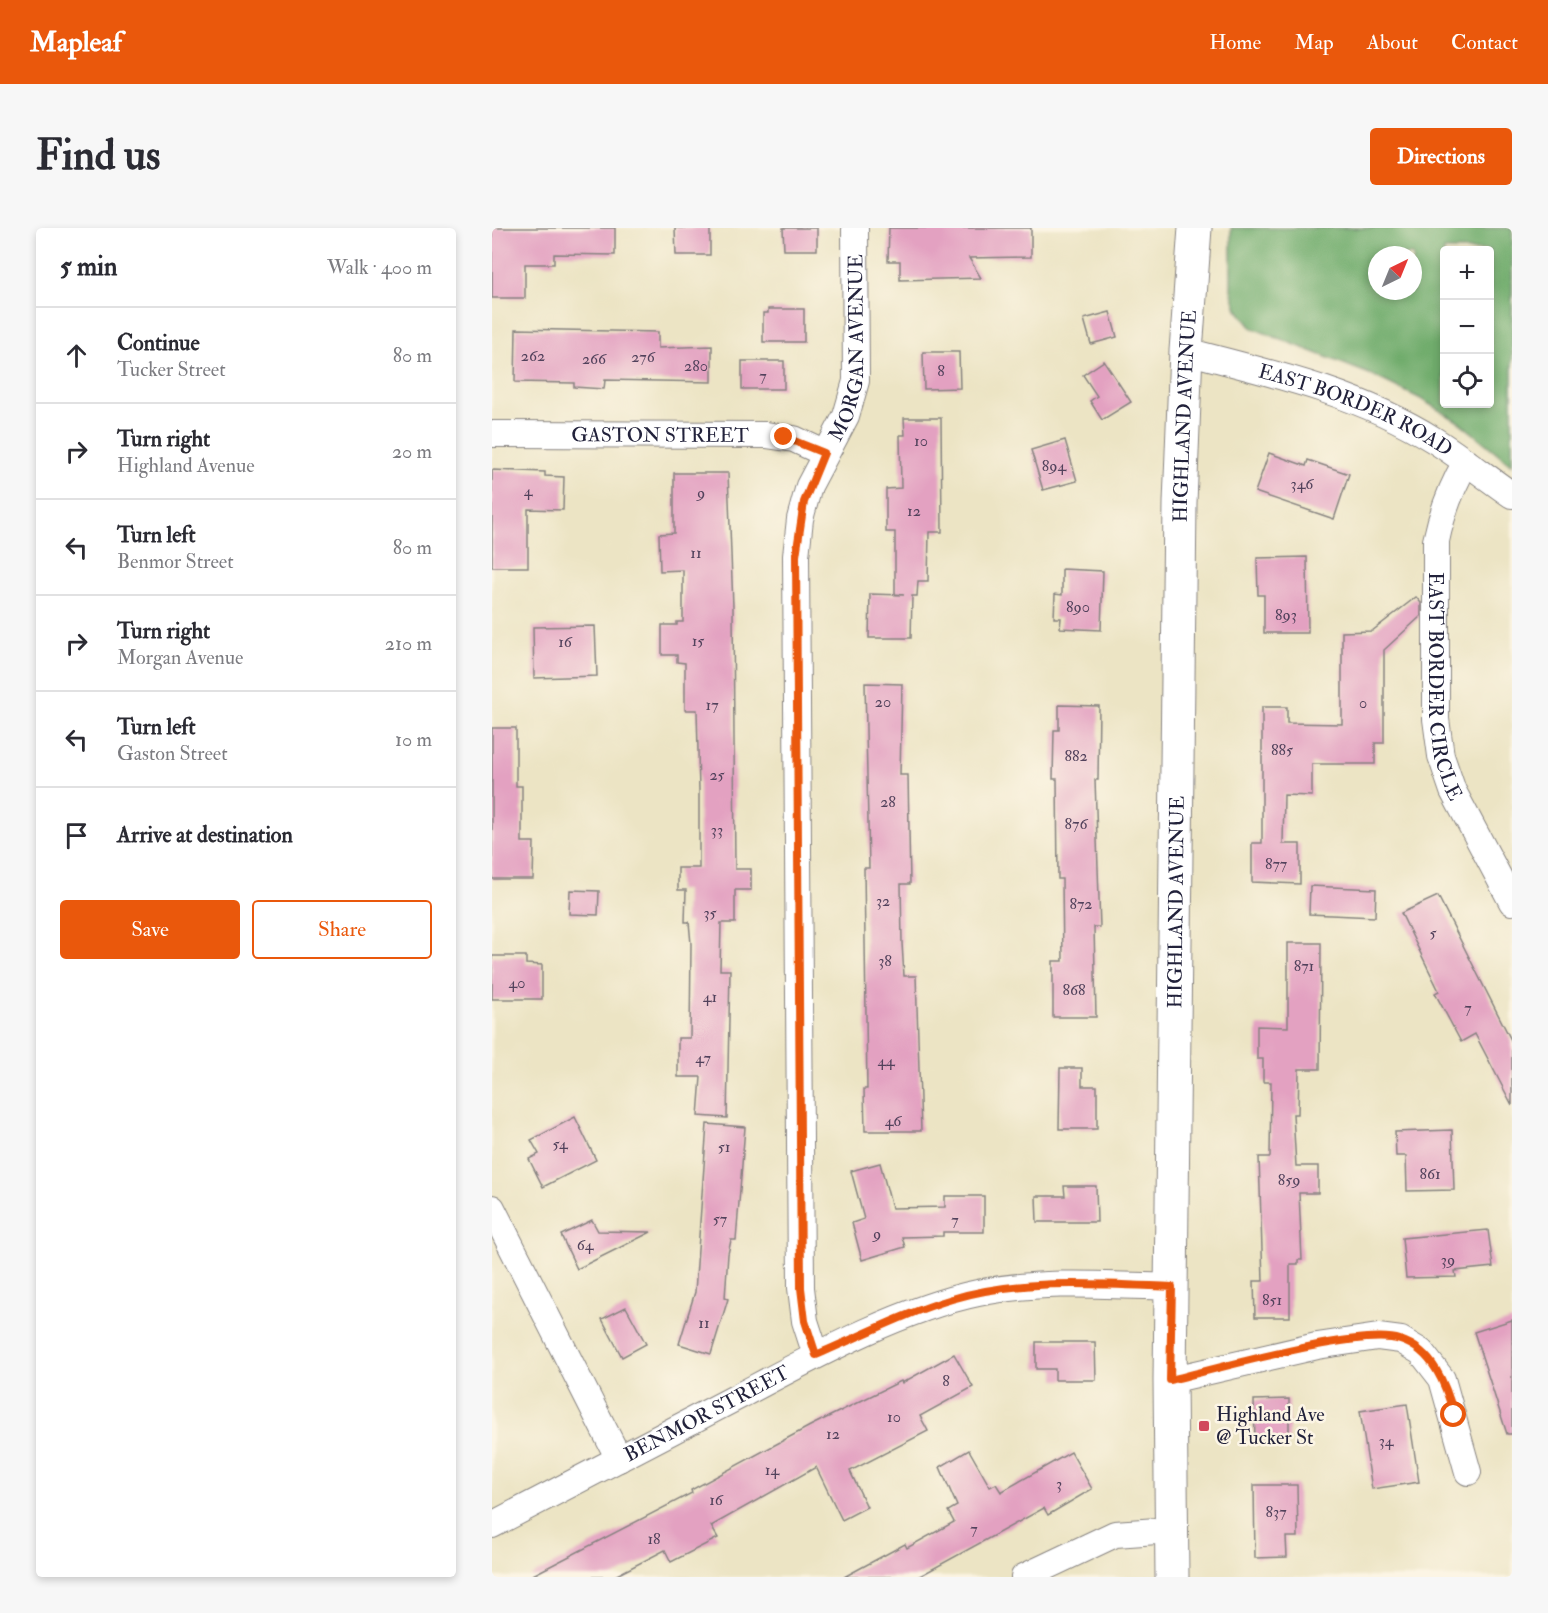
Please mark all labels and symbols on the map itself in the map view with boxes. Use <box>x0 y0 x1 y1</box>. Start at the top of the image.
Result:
north arrow <box>1368 246 1422 300</box>
street label: MORGAN AVENUE <box>823 254 869 446</box>
street label: HIGHLAND AVENUE <box>1168 309 1202 523</box>
house number: 262 <box>521 346 545 366</box>
house number: 276 <box>631 347 656 367</box>
house number: 266 <box>582 349 607 369</box>
house number: 280 <box>684 356 708 376</box>
street label: EAST BORDER ROAD <box>1256 358 1457 462</box>
house number: 8 <box>937 361 945 381</box>
house number: 7 <box>759 366 767 386</box>
street label: GASTON STREET <box>571 422 749 448</box>
route end <box>770 423 796 449</box>
house number: 10 <box>914 431 928 451</box>
house number: 894 <box>1042 456 1068 476</box>
house number: 346 <box>1291 474 1314 494</box>
house number: 4 <box>524 481 534 501</box>
house number: 9 <box>696 483 705 503</box>
house number: 12 <box>907 501 921 521</box>
house number: 11 <box>690 543 702 563</box>
street label: EAST BORDER CIRCLE <box>1423 572 1468 805</box>
house number: 890 <box>1066 597 1090 617</box>
house number: 893 <box>1275 605 1297 625</box>
house number: 15 <box>692 631 704 651</box>
house number: 16 <box>558 632 573 652</box>
house number: 20 <box>875 692 891 712</box>
house number: 0 <box>1359 693 1367 713</box>
house number: 17 <box>705 695 719 715</box>
house number: 885 <box>1271 740 1293 760</box>
house number: 882 <box>1064 746 1088 766</box>
house number: 25 <box>709 765 725 785</box>
house number: 28 <box>880 792 896 812</box>
street label: HIGHLAND AVENUE <box>1162 796 1190 1009</box>
house number: 876 <box>1065 814 1088 834</box>
house number: 33 <box>711 820 723 840</box>
house number: 877 <box>1265 854 1288 874</box>
house number: 32 <box>876 891 890 911</box>
house number: 872 <box>1070 894 1092 914</box>
house number: 35 <box>703 903 717 923</box>
house number: 5 <box>1429 923 1437 943</box>
house number: 38 <box>878 951 892 971</box>
house number: 871 <box>1294 956 1314 976</box>
house number: 40 <box>509 973 525 993</box>
house number: 868 <box>1062 980 1086 1000</box>
house number: 41 <box>703 987 717 1007</box>
house number: 7 <box>1464 998 1472 1018</box>
house number: 47 <box>695 1048 711 1068</box>
house number: 44 <box>877 1051 896 1071</box>
house number: 46 <box>885 1111 902 1131</box>
house number: 54 <box>552 1134 569 1154</box>
house number: 51 <box>718 1137 730 1157</box>
house number: 861 <box>1419 1164 1441 1184</box>
house number: 859 <box>1278 1170 1300 1190</box>
house number: 57 <box>713 1209 728 1229</box>
house number: 7 <box>951 1210 959 1230</box>
house number: 9 <box>872 1224 881 1244</box>
house number: 64 <box>577 1235 595 1255</box>
house number: 39 <box>1441 1250 1455 1270</box>
house number: 851 <box>1262 1290 1282 1310</box>
house number: 11 <box>698 1313 710 1333</box>
street label: BENMOR STREET <box>620 1360 794 1467</box>
house number: 8 <box>942 1371 950 1391</box>
route start <box>1440 1401 1466 1427</box>
place label: Highland Ave @ Tucker St <box>1216 1402 1325 1450</box>
house number: 10 <box>887 1407 901 1427</box>
marker: Highland Ave @ Tucker St <box>1197 1419 1211 1433</box>
house number: 12 <box>826 1424 840 1444</box>
house number: 34 <box>1379 1431 1395 1451</box>
house number: 14 <box>765 1460 781 1480</box>
house number: 3 <box>1056 1474 1062 1494</box>
house number: 16 <box>709 1490 724 1510</box>
house number: 837 <box>1266 1502 1287 1522</box>
house number: 7 <box>970 1519 978 1539</box>
house number: 18 <box>647 1529 661 1549</box>

